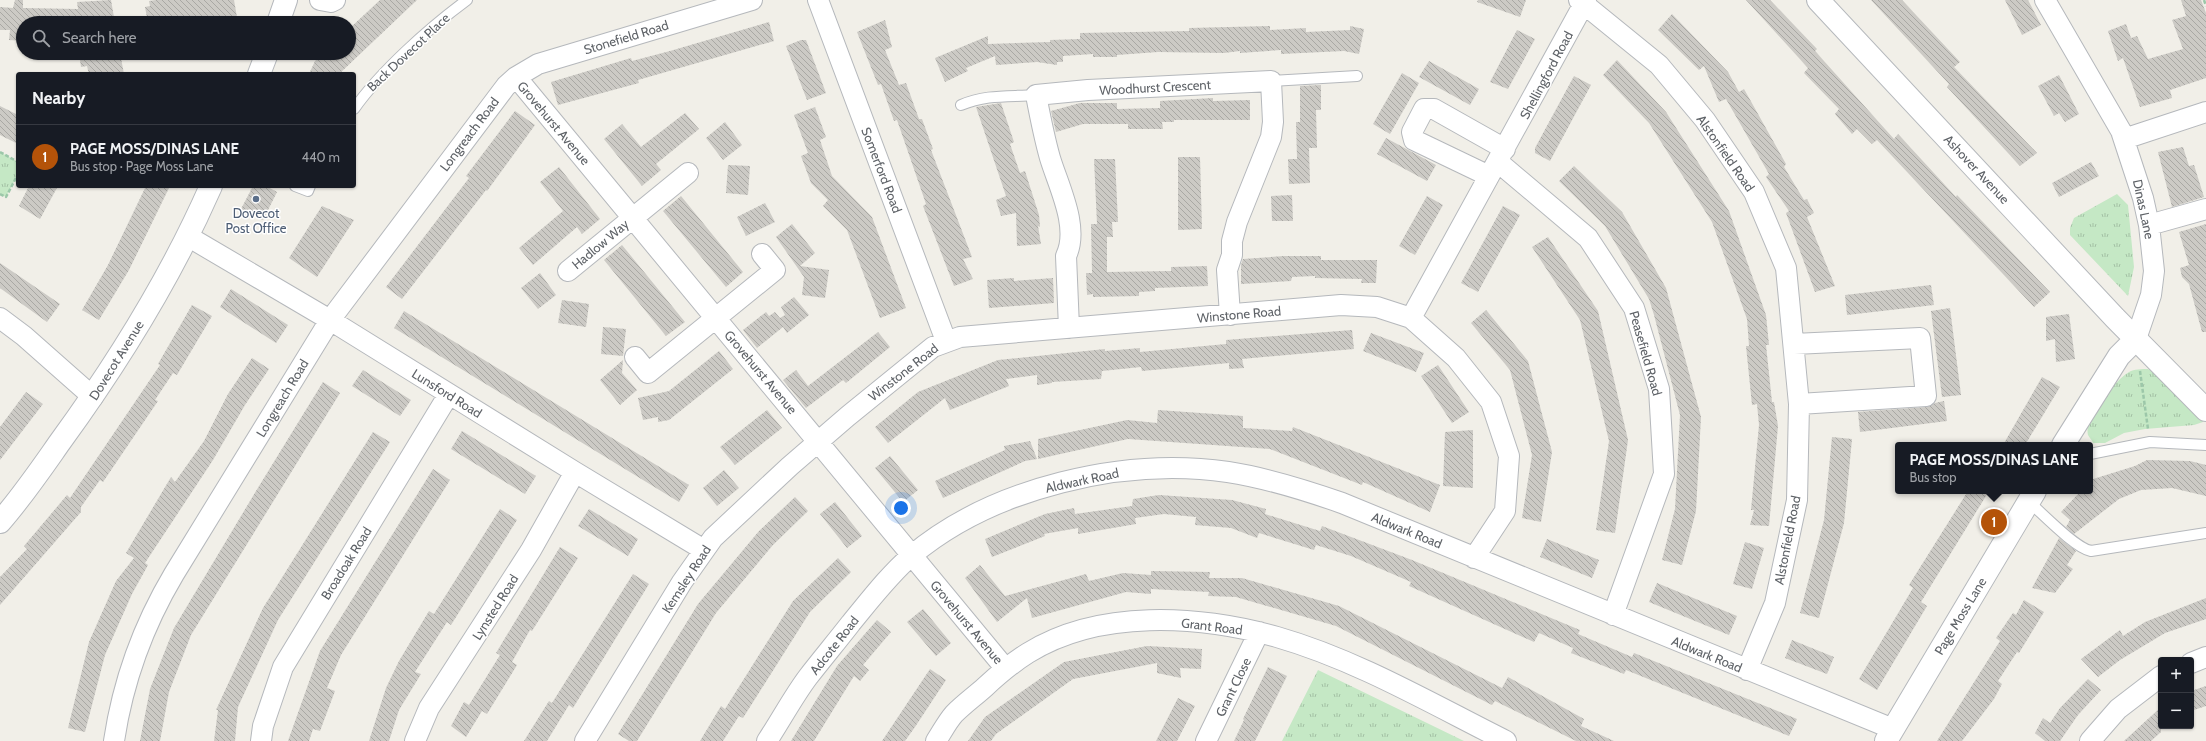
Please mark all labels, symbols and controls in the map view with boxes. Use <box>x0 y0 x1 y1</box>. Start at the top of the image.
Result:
street label: Back Dovecot Place <box>363 9 453 94</box>
search box <box>16 16 356 60</box>
street label: Stonefield Road <box>582 17 670 57</box>
icon: search <box>30 27 52 49</box>
street label: Shellingford Road <box>1516 28 1576 122</box>
text: Search here <box>62 29 137 47</box>
street label: Woodhurst Crescent <box>1099 76 1212 98</box>
street label: Grovehurst Avenue <box>514 78 594 168</box>
text: Nearby <box>32 88 85 108</box>
street label: Longreach Road <box>436 94 502 174</box>
street label: Alstonfield Road <box>1694 112 1758 194</box>
street label: Somerford Road <box>858 125 906 215</box>
street label: Ashover Avenue <box>1941 131 2013 207</box>
text: PAGE MOSS/DINAS LANE <box>70 140 239 158</box>
text: 1 <box>43 149 47 165</box>
text: 440 m <box>302 149 340 165</box>
text: Bus stop · Page Moss Lane <box>70 158 213 174</box>
street label: Dinas Lane <box>2130 178 2158 241</box>
marker: Dovecot Post Office <box>251 194 261 204</box>
place label: Dovecot Post Office <box>226 205 287 236</box>
street label: Hadlow Way <box>568 215 632 272</box>
street label: Winstone Road <box>1196 302 1282 326</box>
street label: Peasefield Road <box>1626 309 1666 397</box>
street label: Dovecot Avenue <box>85 317 147 403</box>
street label: Grovehurst Avenue <box>721 327 801 417</box>
street label: Winstone Road <box>865 340 941 404</box>
street label: Longreach Road <box>252 356 312 440</box>
street label: Lunsford Road <box>409 365 485 421</box>
popup <box>1895 442 2093 494</box>
text: PAGE MOSS/DINAS LANE <box>1909 451 2079 469</box>
street label: Aldwark Road <box>1044 464 1120 496</box>
text: Bus stop <box>1909 469 1956 485</box>
street label: Alstonfield Road <box>1771 494 1803 586</box>
your location <box>891 498 911 518</box>
pin: 1 <box>1981 507 2007 537</box>
street label: Aldwark Road <box>1369 509 1445 551</box>
street label: Broadoak Road <box>317 524 375 602</box>
street label: Kemsley Road <box>658 542 714 616</box>
street label: Lynsted Road <box>469 571 521 643</box>
street label: Page Moss Lane <box>1931 574 1990 658</box>
street label: Grovehurst Avenue <box>927 577 1007 667</box>
street label: Adcote Road <box>806 612 862 678</box>
street label: Grant Road <box>1180 614 1244 638</box>
street label: Aldwark Road <box>1669 633 1745 675</box>
street label: Grant Close <box>1212 655 1254 719</box>
map controls <box>2158 657 2194 729</box>
button: + <box>2158 657 2194 693</box>
button: − <box>2158 693 2194 729</box>

